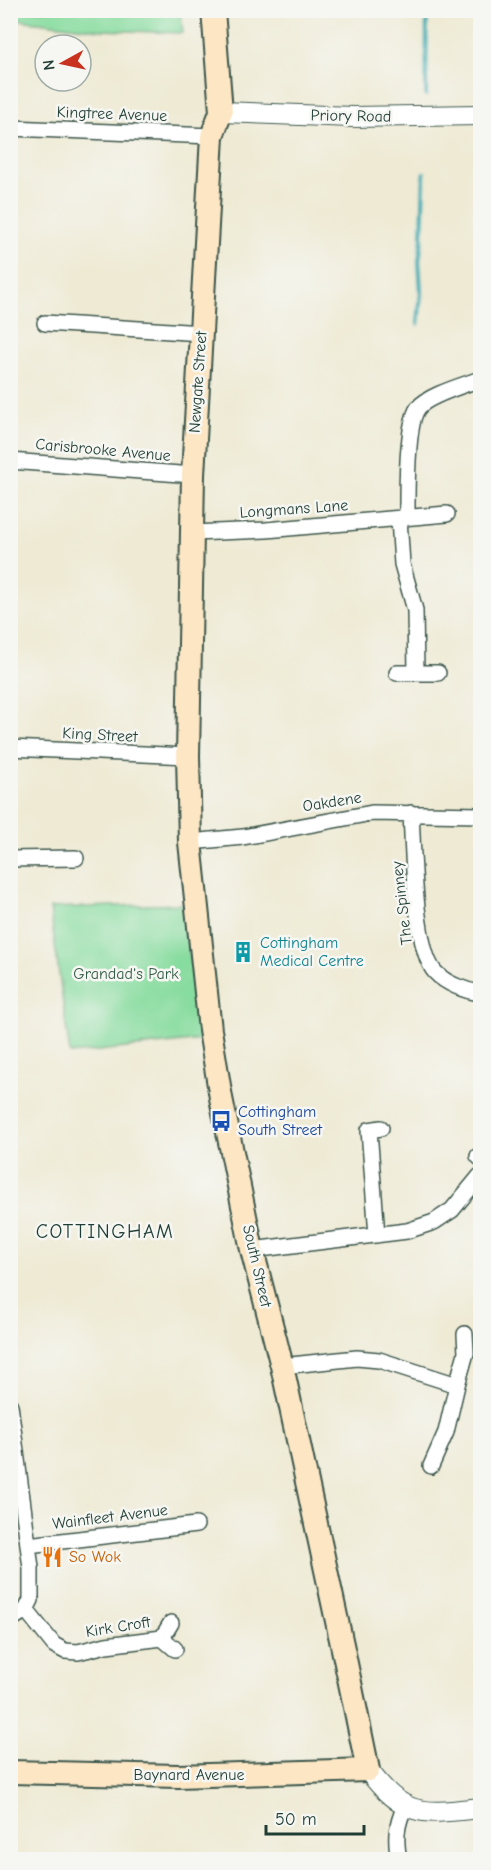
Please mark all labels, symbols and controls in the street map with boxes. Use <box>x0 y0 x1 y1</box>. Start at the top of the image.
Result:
north arrow <box>33 33 93 93</box>
text: N <box>39 59 59 71</box>
street label: Kingtree Avenue <box>56 103 168 125</box>
street label: Priory Road <box>310 106 392 126</box>
street label: Newgate Street <box>185 330 211 434</box>
street label: Carisbrooke Avenue <box>35 435 171 465</box>
street label: Longmans Lane <box>239 496 349 522</box>
street label: King Street <box>62 724 138 746</box>
street label: Oakdene <box>301 788 363 816</box>
street label: The Spinney <box>388 859 416 946</box>
place label: Cottingham Medical Centre <box>260 934 364 970</box>
building icon: Cottingham Medical Centre <box>231 940 255 964</box>
park label: Grandad's Park <box>73 965 179 983</box>
place label: Cottingham South Street <box>238 1103 322 1139</box>
bus stop icon: Cottingham South Street <box>209 1109 233 1133</box>
district label: COTTINGHAM <box>36 1220 174 1243</box>
street label: South Street <box>239 1223 275 1309</box>
street label: Wainfleet Avenue <box>51 1501 169 1533</box>
restaurant icon: So Wok <box>40 1545 64 1569</box>
place label: So Wok <box>69 1548 121 1566</box>
street label: Kirk Croft <box>84 1613 152 1641</box>
street label: Baynard Avenue <box>134 1766 244 1784</box>
scale bar <box>266 1798 364 1836</box>
text: 50 m <box>275 1809 317 1830</box>

